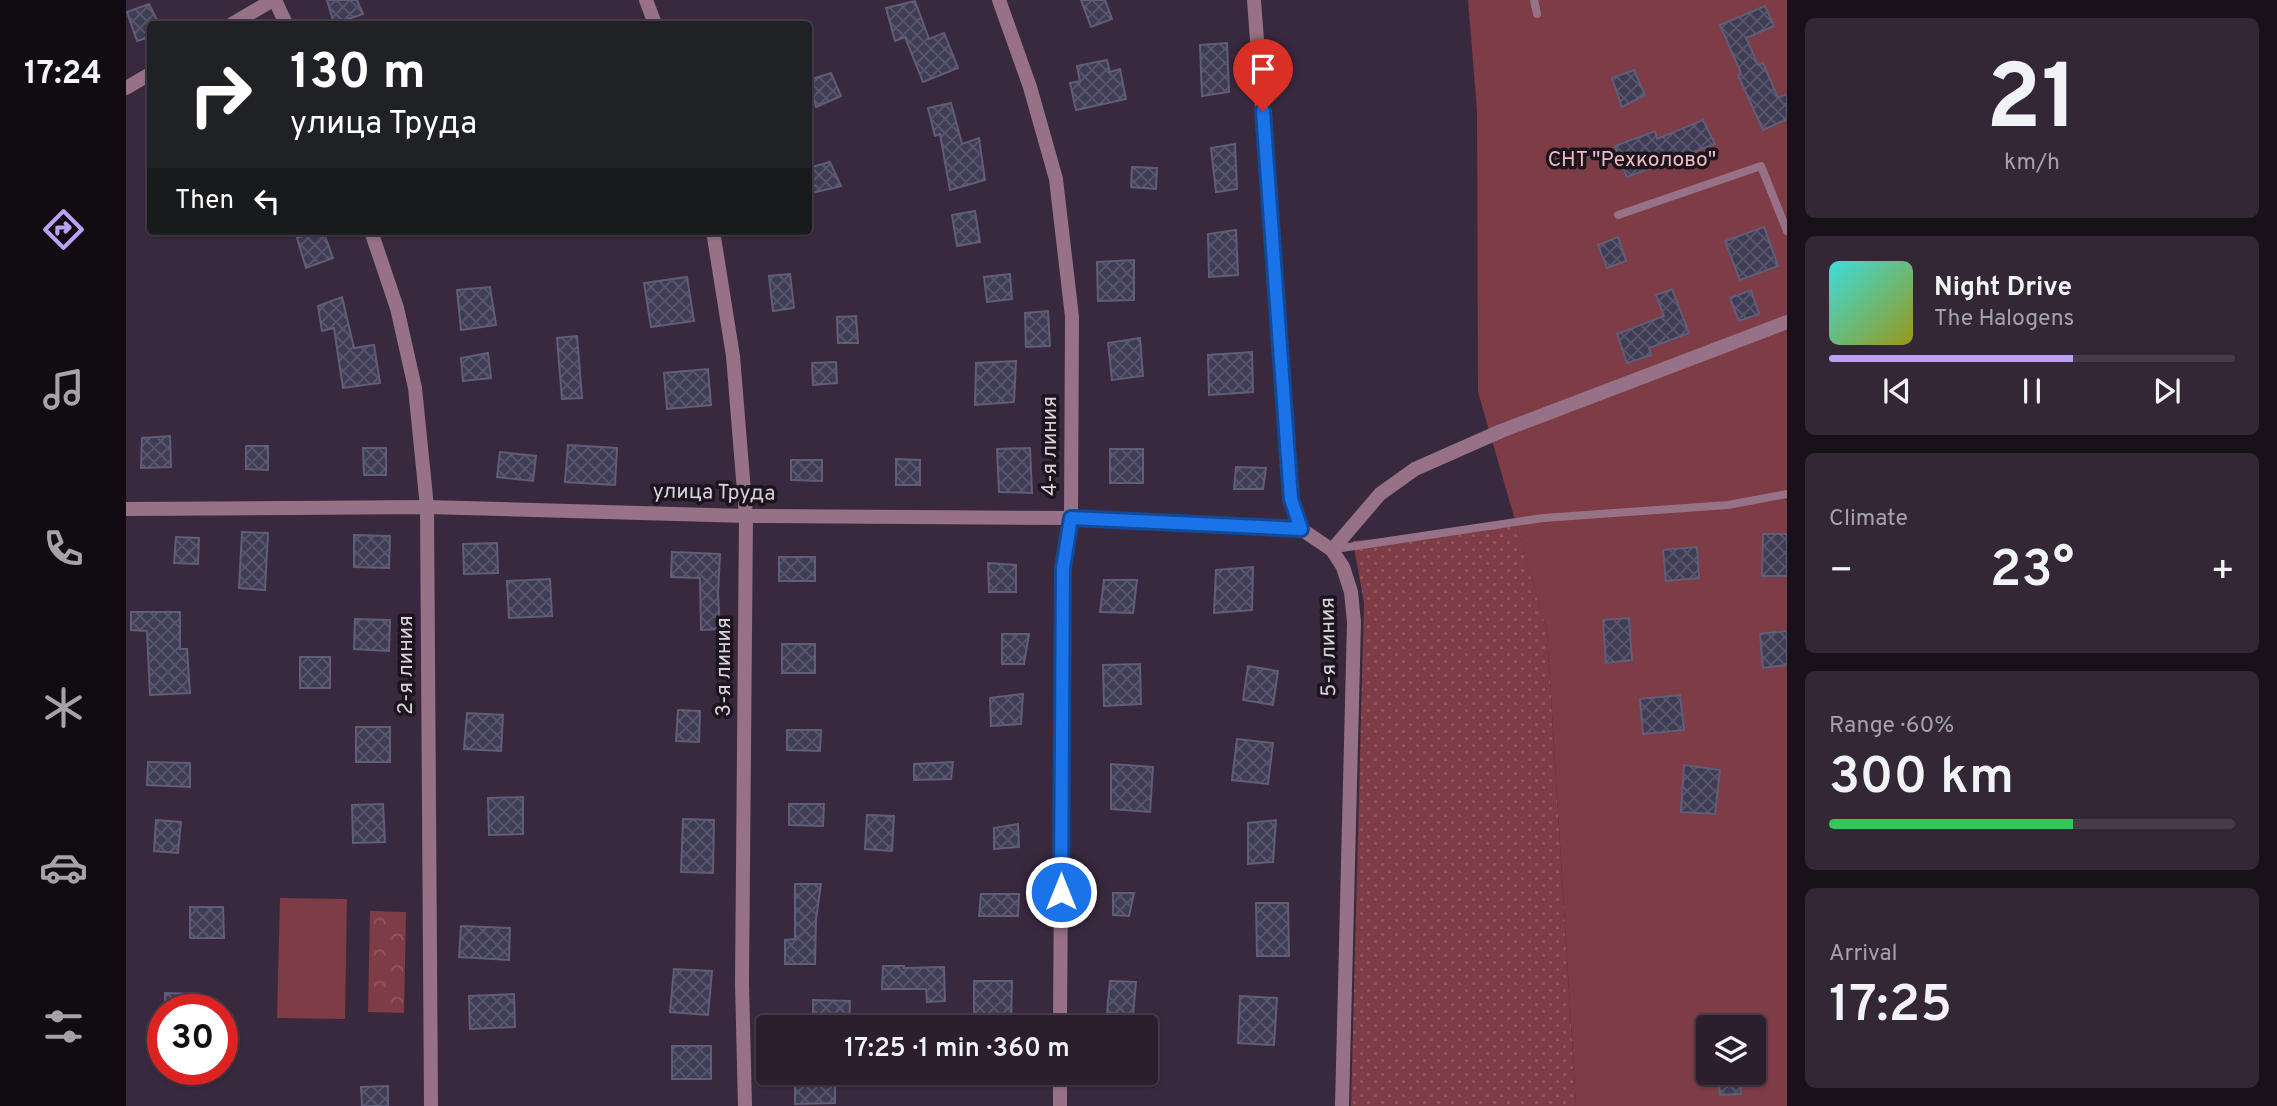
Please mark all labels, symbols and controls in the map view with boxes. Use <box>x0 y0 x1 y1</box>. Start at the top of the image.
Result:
pin <box>1233 39 1293 111</box>
text: 130 m <box>290 44 426 106</box>
text: 21 <box>1986 46 2078 161</box>
icon: right <box>175 49 266 140</box>
icon: arrive <box>1244 50 1282 88</box>
text: 17:24 <box>24 55 102 95</box>
text: улица Труда <box>290 105 477 145</box>
park label: СНТ "Рехколово" <box>1548 147 1716 174</box>
text: km/h <box>2004 149 2060 178</box>
icon: left <box>248 182 286 220</box>
text: Then <box>175 185 234 218</box>
icon: directions <box>39 205 88 254</box>
text: Night Drive <box>1934 272 2072 305</box>
text: The Halogens <box>1934 305 2074 334</box>
icon: music <box>39 365 88 414</box>
icon: previous <box>1878 372 1916 410</box>
icon: pause <box>2013 372 2051 410</box>
icon: next <box>2148 372 2186 410</box>
street label: 4-я линия <box>1037 396 1064 496</box>
street label: улица Труда <box>652 478 776 508</box>
text: Climate <box>1829 505 1908 534</box>
icon: phone <box>39 524 88 573</box>
text: 23° <box>1990 539 2074 605</box>
text: − <box>1829 548 1854 597</box>
text: + <box>2210 548 2235 597</box>
street label: 5-я линия <box>1315 597 1343 697</box>
street label: 2-я линия <box>393 615 420 715</box>
street label: 3-я линия <box>711 617 738 717</box>
icon: climate <box>39 683 88 732</box>
text: Range · 60% <box>1829 712 1954 741</box>
text: 300 km <box>1829 746 2014 812</box>
icon: car <box>39 843 88 892</box>
position arrow <box>1024 855 1098 929</box>
text: Arrival <box>1829 940 1898 969</box>
text: 17:25 <box>1829 974 1952 1040</box>
speed limit sign: 30 <box>147 994 238 1085</box>
icon: filters <box>39 1002 88 1051</box>
map controls <box>1696 1015 1766 1085</box>
button: layers <box>1696 1015 1766 1085</box>
text: 17:25 · 1 min · 360 m <box>844 1033 1070 1066</box>

